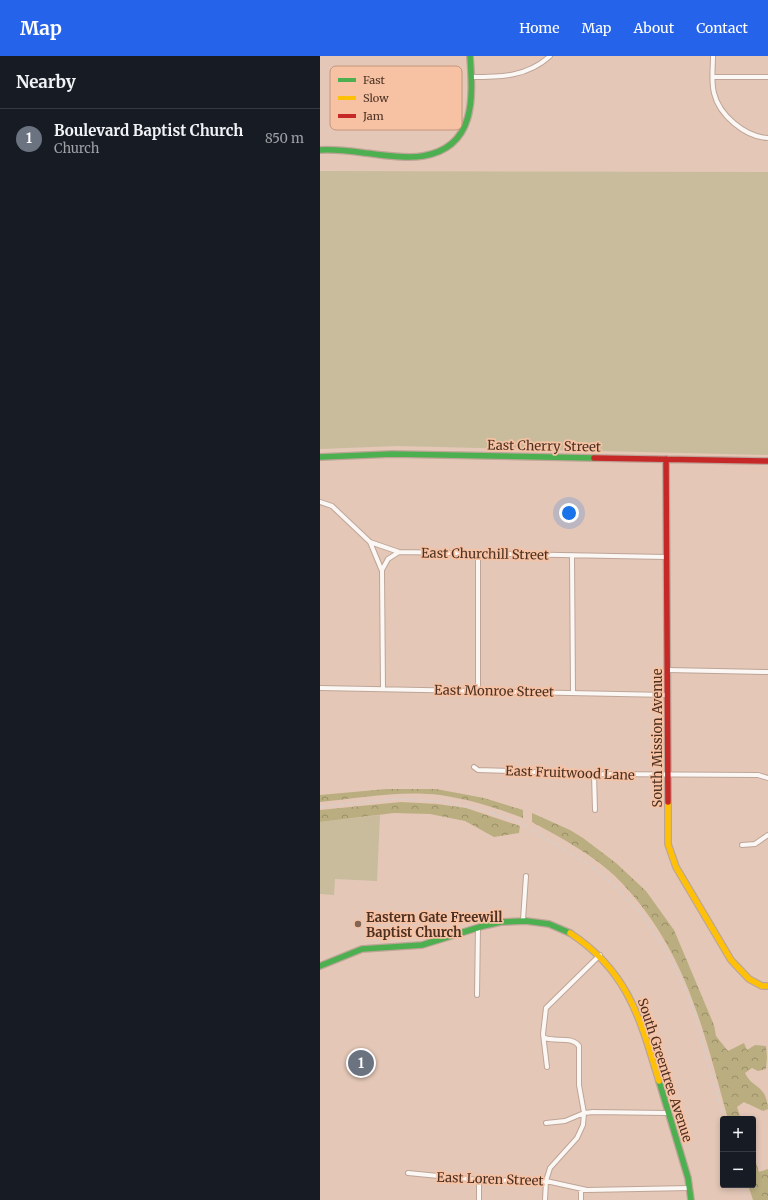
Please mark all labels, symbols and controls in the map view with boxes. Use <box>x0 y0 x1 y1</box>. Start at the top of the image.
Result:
text: Map <box>20 16 62 40</box>
text: Home <box>519 19 560 37</box>
text: Map <box>582 19 611 37</box>
text: About <box>633 19 674 37</box>
text: Contact <box>696 19 748 37</box>
legend <box>330 66 462 130</box>
text: Nearby <box>16 71 76 93</box>
text: Fast <box>363 73 386 87</box>
text: Slow <box>363 91 389 105</box>
text: Jam <box>362 109 384 123</box>
text: Boulevard Baptist Church <box>54 121 243 140</box>
text: 1 <box>26 130 32 147</box>
text: 850 m <box>265 130 304 147</box>
text: Church <box>54 140 99 157</box>
street label: East Cherry Street <box>487 437 601 455</box>
your location <box>559 503 579 523</box>
street label: East Churchill Street <box>421 544 549 564</box>
street label: South Mission Avenue <box>649 668 666 807</box>
street label: East Monroe Street <box>434 681 554 701</box>
street label: East Fruitwood Lane <box>505 762 635 784</box>
place label: Eastern Gate Freewill Baptist Church <box>366 909 502 941</box>
marker: Eastern Gate Freewill Baptist Church <box>353 919 363 929</box>
street label: South Greentree Avenue <box>634 996 696 1144</box>
pin: 1 <box>348 1048 374 1078</box>
map controls <box>720 1116 756 1188</box>
button: + <box>720 1116 756 1152</box>
button: − <box>720 1152 756 1188</box>
street label: East Loren Street <box>436 1169 544 1189</box>

